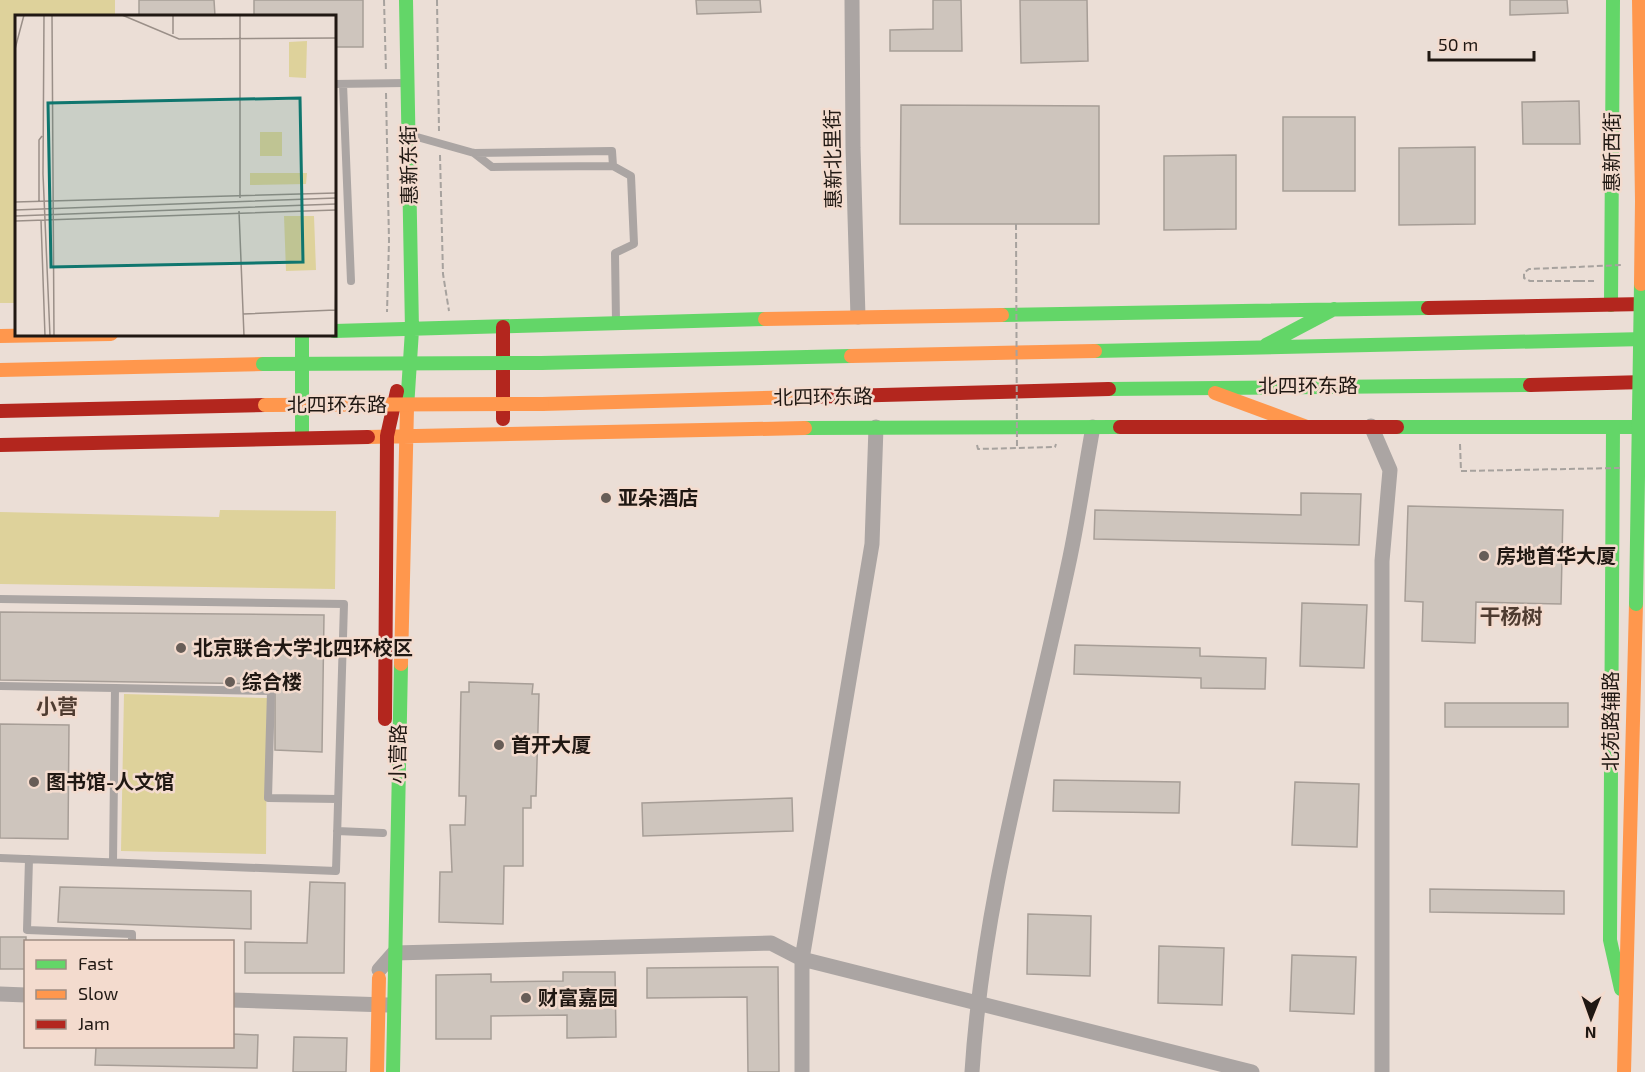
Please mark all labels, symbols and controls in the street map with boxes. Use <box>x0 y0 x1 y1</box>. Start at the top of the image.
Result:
inset map <box>15 15 336 336</box>
scale bar <box>1429 24 1534 62</box>
text: 50 m <box>1438 33 1478 55</box>
street label: 惠新北里街 <box>819 109 845 209</box>
street label: 惠新西街 <box>1599 112 1623 192</box>
street label: 惠新东街 <box>395 125 421 205</box>
street label: 北四环东路 <box>1258 373 1358 397</box>
street label: 北四环东路 <box>773 383 873 409</box>
street label: 北四环东路 <box>287 392 387 416</box>
place label: 亚朵酒店 <box>618 485 698 509</box>
marker: 亚朵酒店 <box>599 491 613 505</box>
place label: 房地首华大厦 <box>1496 543 1616 567</box>
marker: 房地首华大厦 <box>1477 549 1491 563</box>
district label: 干杨树 <box>1480 603 1543 628</box>
place label: 北京联合大学北四环校区 <box>193 635 413 659</box>
marker: 北京联合大学北四环校区 <box>174 641 188 655</box>
place label: 综合楼 <box>242 669 302 693</box>
street label: 北苑路辅路 <box>1598 671 1622 771</box>
marker: 综合楼 <box>223 675 237 689</box>
district label: 小营 <box>36 693 78 718</box>
street label: 小营路 <box>384 724 410 784</box>
place label: 首开大厦 <box>511 732 591 756</box>
marker: 首开大厦 <box>492 738 506 752</box>
place label: 图书馆-人文馆 <box>46 769 174 793</box>
marker: 图书馆-人文馆 <box>27 775 41 789</box>
legend <box>24 940 234 1048</box>
text: Fast <box>78 952 113 974</box>
text: Slow <box>78 982 119 1004</box>
place label: 财富嘉园 <box>538 985 618 1009</box>
north arrow <box>1561 988 1621 1048</box>
marker: 财富嘉园 <box>519 991 533 1005</box>
text: Jam <box>78 1012 110 1034</box>
text: N <box>1585 1024 1597 1043</box>

